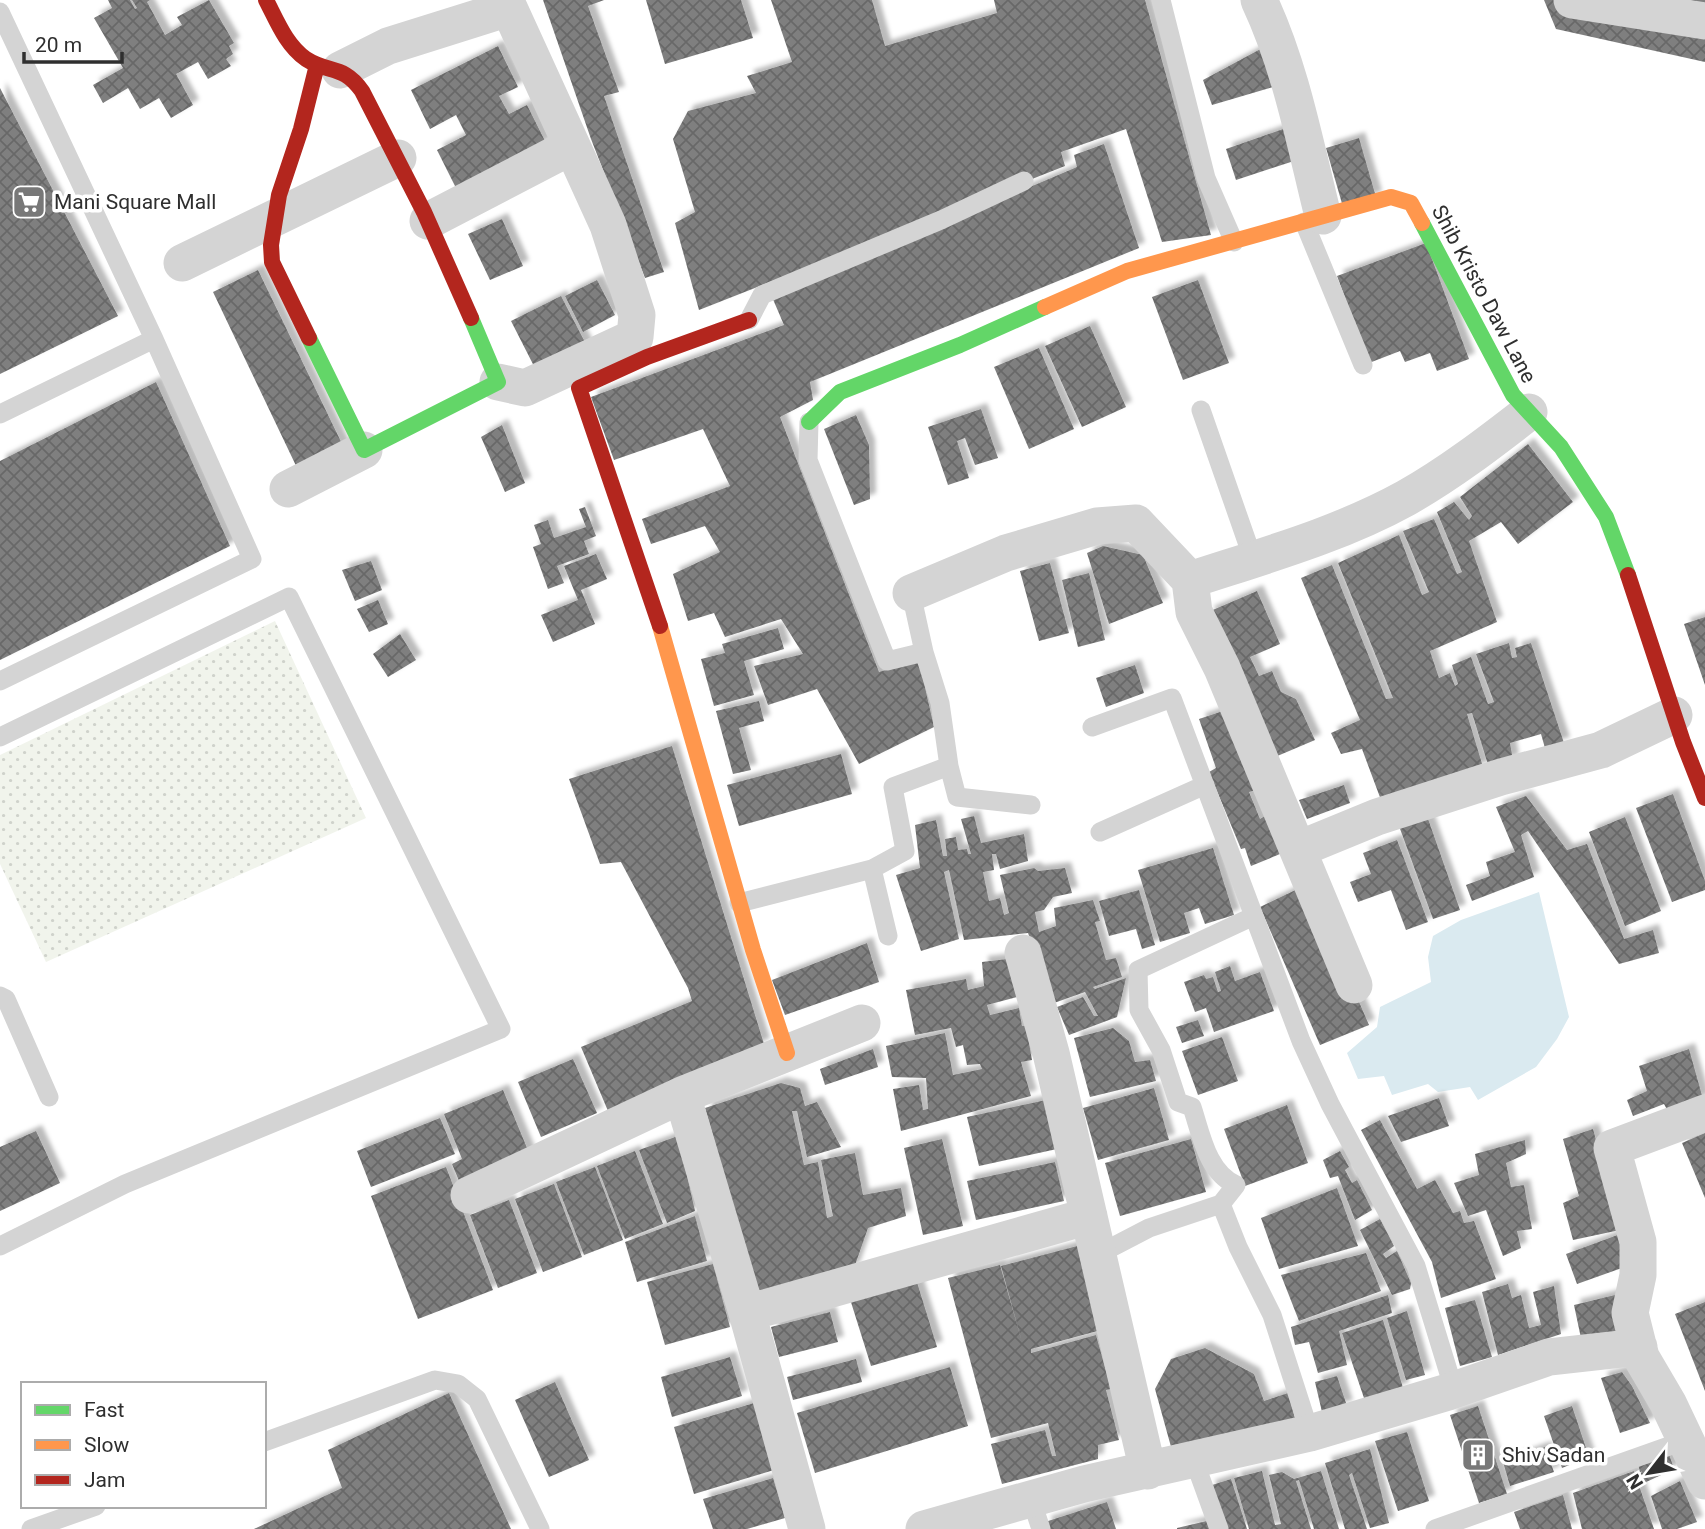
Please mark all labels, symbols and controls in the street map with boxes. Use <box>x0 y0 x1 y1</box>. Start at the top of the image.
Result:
scale bar <box>24 21 122 65</box>
text: 20 m <box>35 33 82 57</box>
supermarket icon: Mani Square Mall <box>10 183 48 221</box>
place label: Mani Square Mall <box>54 190 216 214</box>
street label: Shib Kristo Daw Lane <box>1427 201 1541 387</box>
legend <box>21 1382 266 1508</box>
text: Fast <box>84 1398 125 1422</box>
text: Slow <box>84 1433 130 1457</box>
building icon: Shiv Sadan <box>1459 1436 1497 1474</box>
north arrow <box>1614 1438 1684 1508</box>
place label: Shiv Sadan <box>1502 1443 1605 1467</box>
text: Jam <box>84 1468 125 1492</box>
text: N <box>1622 1470 1648 1493</box>

